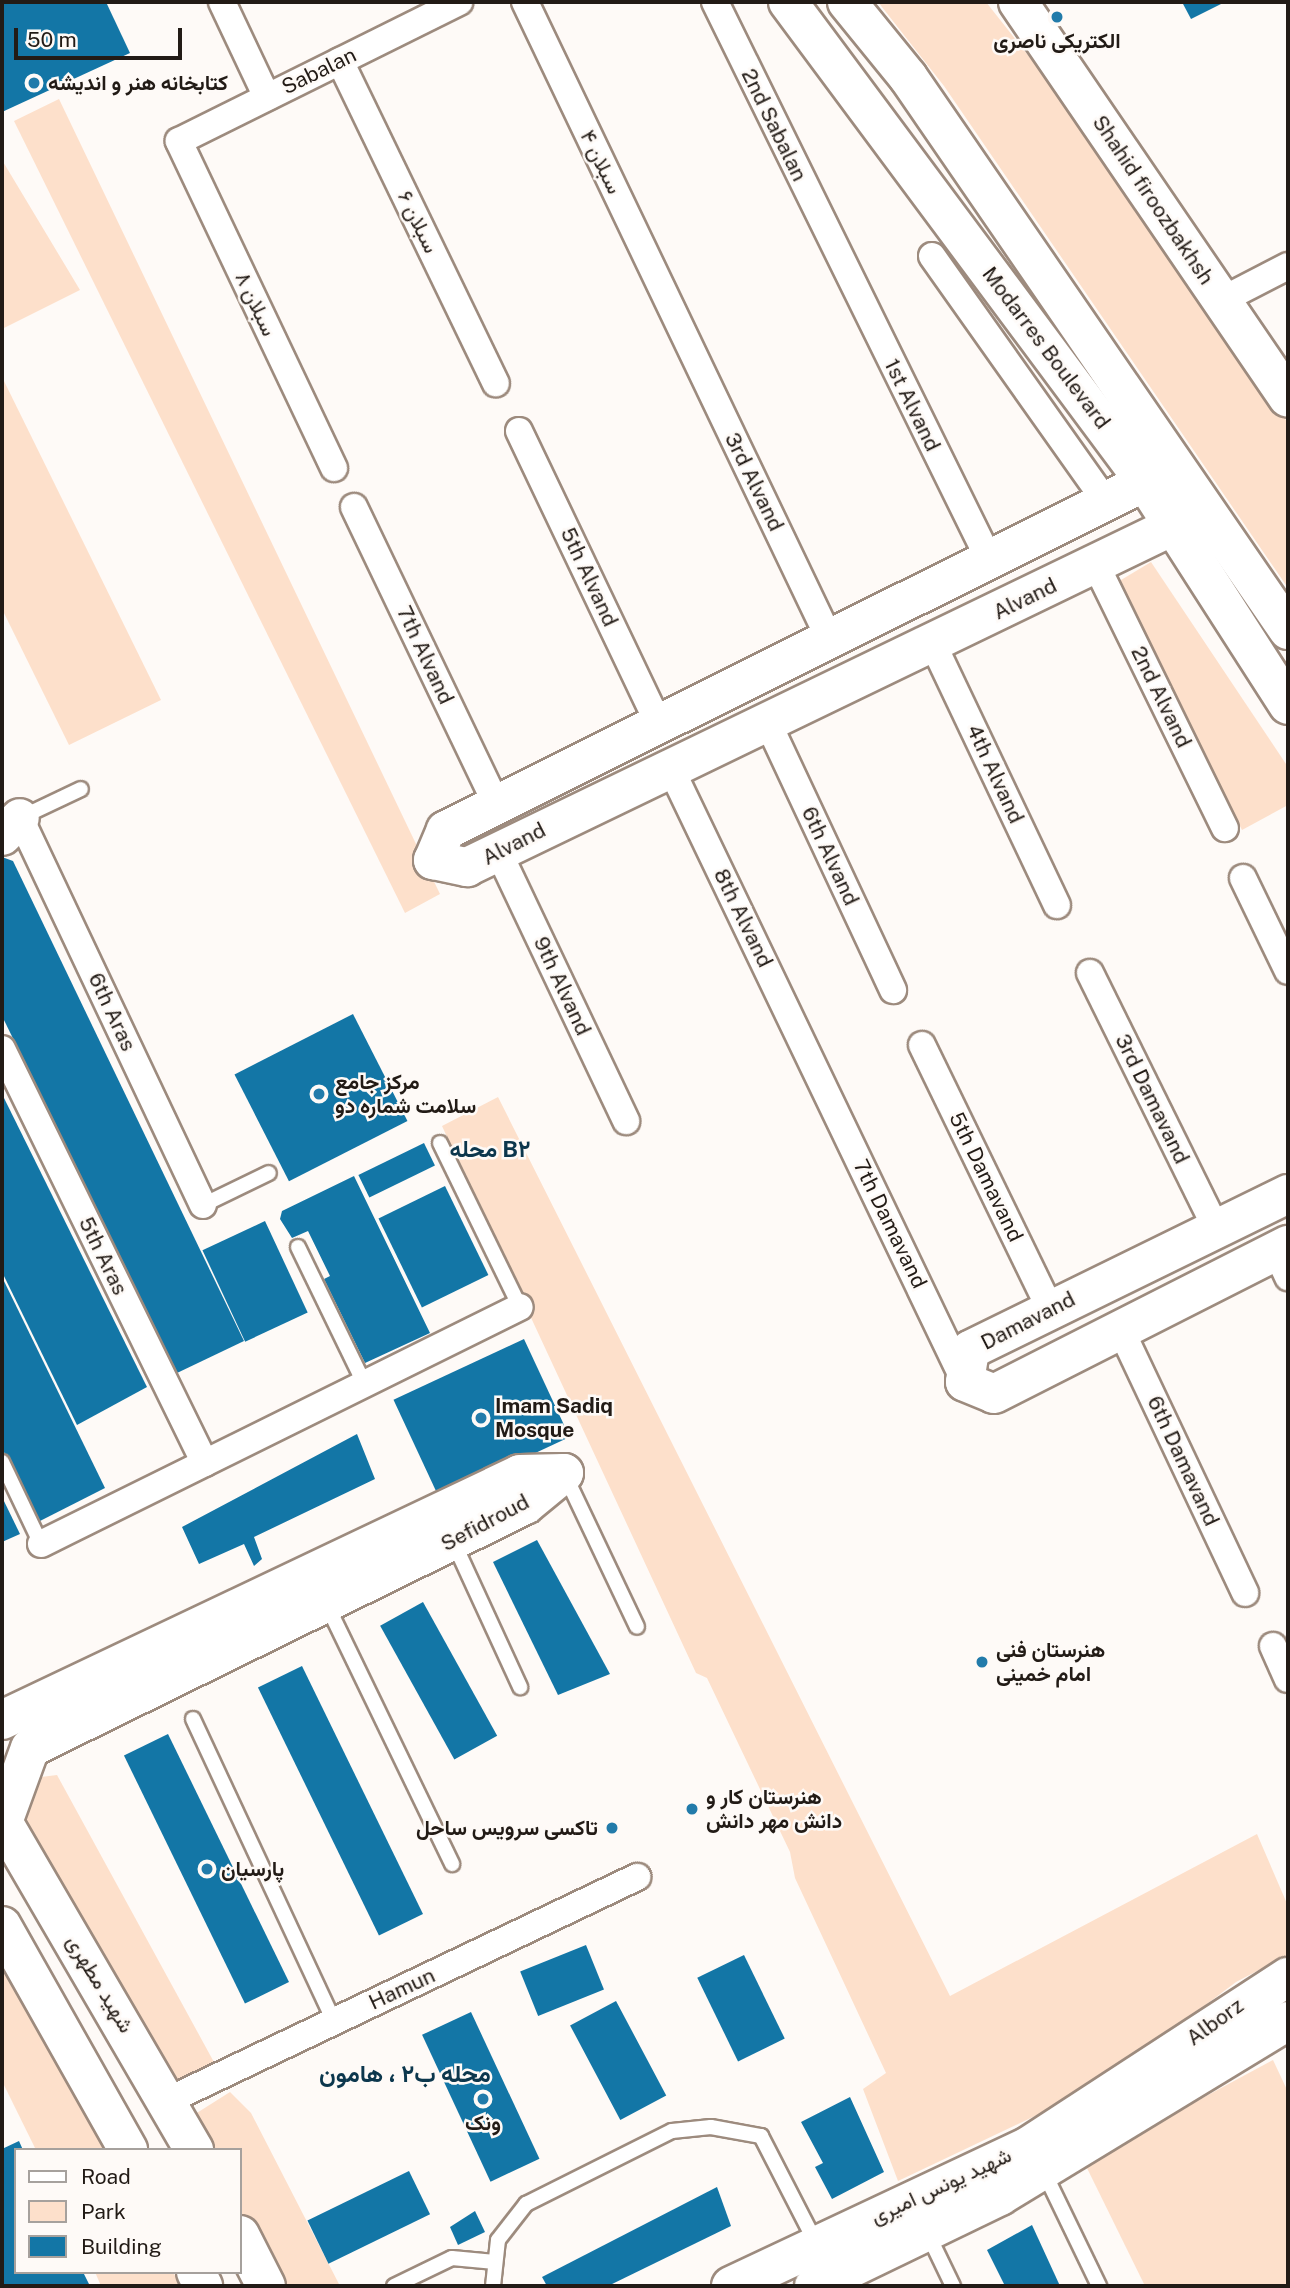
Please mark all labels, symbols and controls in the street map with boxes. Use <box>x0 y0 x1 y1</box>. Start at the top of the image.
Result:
marker: الکتریکی ناصری <box>1049 9 1065 25</box>
scale bar <box>18 14 186 58</box>
text: 50 m <box>27 27 77 52</box>
place label: الکتریکی ناصری <box>993 28 1121 54</box>
street label: Sabalan <box>278 42 360 100</box>
street label: 2nd Sabalan <box>736 65 812 185</box>
place label: کتابخانه هنر و اندیشه <box>48 70 228 96</box>
marker: کتابخانه هنر و اندیشه <box>26 75 42 91</box>
street label: Shahid firoozbakhsh <box>1087 111 1219 289</box>
street label: سبلان ۴ <box>575 126 627 198</box>
street label: سبلان ۶ <box>392 187 444 257</box>
street label: Modarres Boulevard <box>977 262 1115 434</box>
street label: سبلان ۸ <box>230 268 282 340</box>
street label: 1st Alvand <box>879 355 945 455</box>
street label: 3rd Alvand <box>719 429 789 535</box>
street label: 5th Alvand <box>555 524 623 630</box>
street label: Alvand <box>989 573 1061 625</box>
street label: 7th Alvand <box>391 602 459 708</box>
street label: 2nd Alvand <box>1126 642 1196 752</box>
street label: 4th Alvand <box>961 721 1029 827</box>
street label: 6th Alvand <box>796 803 864 909</box>
street label: Alvand <box>478 817 550 871</box>
street label: 8th Alvand <box>708 865 778 971</box>
street label: 9th Alvand <box>528 933 596 1039</box>
street label: 6th Aras <box>83 969 141 1055</box>
street label: 3rd Damavand <box>1110 1030 1194 1168</box>
place label: مرکز جامع سلامت شماره دو <box>335 1069 476 1119</box>
marker: مرکز جامع سلامت شماره دو <box>309 1084 329 1104</box>
street label: 5th Damavand <box>944 1108 1028 1246</box>
district label: محله B۲ <box>449 1135 531 1163</box>
street label: 7th Damavand <box>848 1155 932 1293</box>
street label: 5th Aras <box>73 1213 133 1299</box>
street label: Damavand <box>977 1287 1079 1355</box>
street label: 6th Damavand <box>1142 1392 1224 1530</box>
place label: Imam Sadiq Mosque <box>495 1393 613 1443</box>
marker: Imam Sadiq Mosque <box>473 1410 489 1426</box>
street label: Sefidroud <box>437 1489 533 1557</box>
place label: هنرستان فنی امام خمینی <box>996 1637 1105 1687</box>
marker: هنرستان فنی امام خمینی <box>974 1654 990 1670</box>
place label: هنرستان کار و دانش مهر دانش <box>706 1784 842 1834</box>
marker: هنرستان کار و دانش مهر دانش <box>684 1801 700 1817</box>
place label: تاکسی سرویس ساحل <box>416 1815 598 1841</box>
marker: تاکسی سرویس ساحل <box>604 1820 620 1836</box>
place label: پارسیان <box>221 1856 284 1882</box>
marker: پارسیان <box>199 1861 215 1877</box>
street label: شهید مطهری <box>61 1931 139 2037</box>
street label: Hamun <box>365 1963 439 2015</box>
street label: Alborz <box>1182 1993 1248 2051</box>
district label: محله ب۲ ، هامون <box>319 2060 491 2088</box>
marker: ونک <box>475 2091 491 2107</box>
place label: ونک <box>465 2110 501 2136</box>
street label: شهید یونس امیری <box>867 2142 1015 2230</box>
legend <box>14 2148 242 2274</box>
text: Road <box>81 2164 131 2189</box>
text: Park <box>81 2199 126 2224</box>
text: Building <box>81 2234 162 2259</box>

